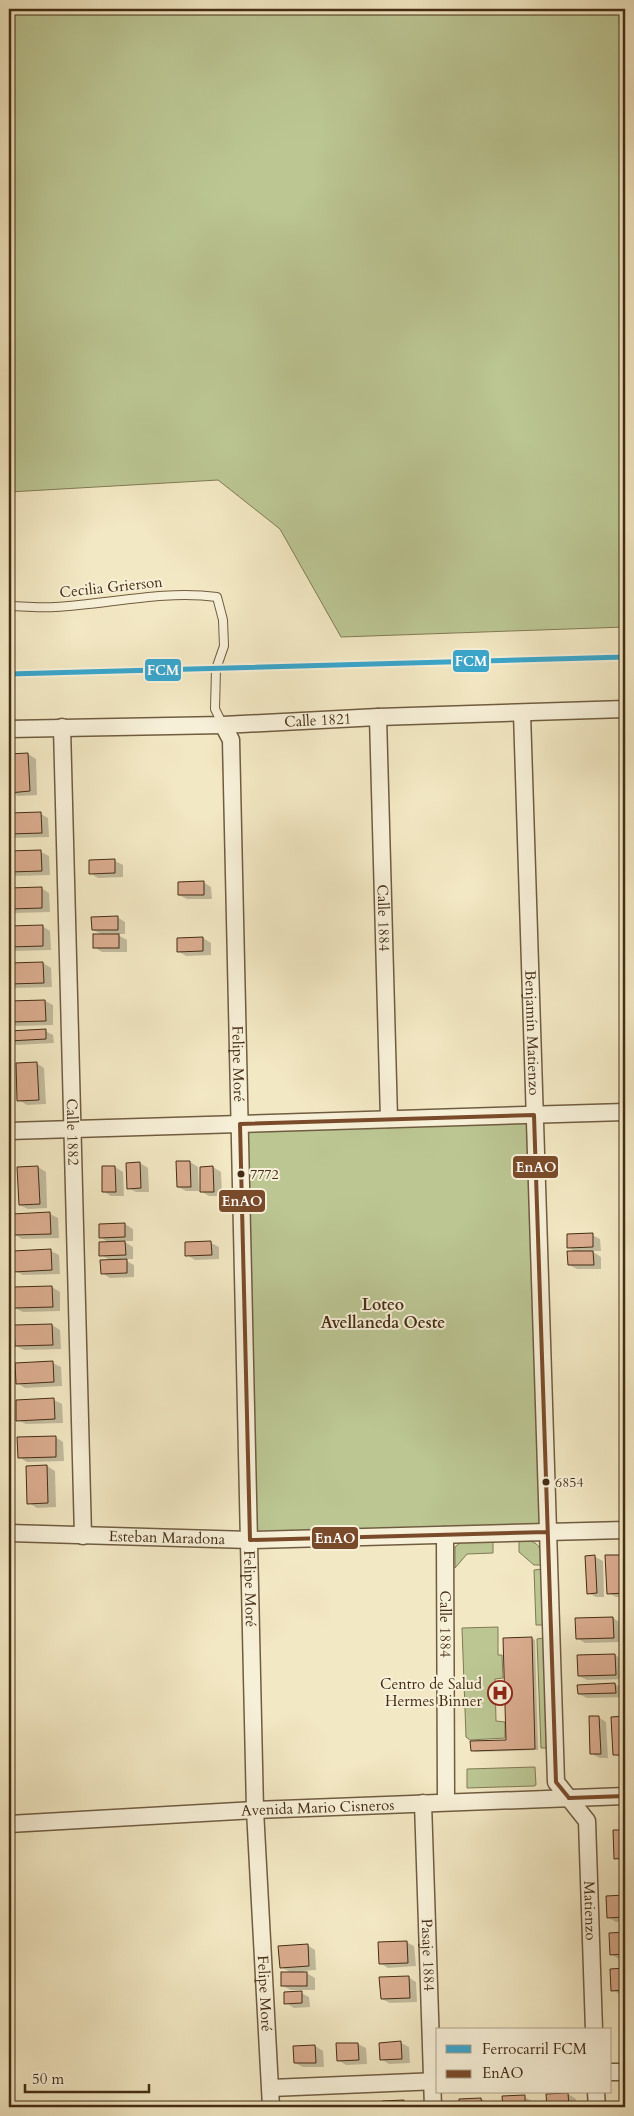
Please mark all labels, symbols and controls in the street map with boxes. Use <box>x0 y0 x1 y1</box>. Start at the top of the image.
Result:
street label: Cecilia Grierson <box>59 572 164 602</box>
line badge: FCM <box>452 649 490 673</box>
text: FCM <box>455 652 488 671</box>
line badge: FCM <box>144 658 182 682</box>
text: FCM <box>147 661 180 680</box>
street label: Calle 1821 <box>284 708 352 732</box>
street label: Calle 1884 <box>373 884 394 952</box>
street label: Benjamín Matienzo <box>520 970 544 1096</box>
street label: Felipe Moré <box>227 1025 249 1103</box>
street label: Calle 1882 <box>62 1098 83 1166</box>
line badge: EnAO <box>512 1155 559 1179</box>
text: EnAO <box>516 1158 556 1177</box>
place label: 7772 <box>250 1165 279 1184</box>
marker: 7772 <box>236 1169 246 1179</box>
line badge: EnAO <box>218 1189 266 1213</box>
text: EnAO <box>222 1192 262 1211</box>
district label: Loteo Avellaneda Oeste <box>321 1294 445 1334</box>
place label: 6854 <box>555 1473 584 1492</box>
marker: 6854 <box>541 1477 551 1487</box>
street label: Esteban Maradona <box>108 1526 226 1549</box>
line badge: EnAO <box>311 1526 359 1550</box>
text: EnAO <box>315 1529 355 1548</box>
street label: Felipe Moré <box>239 1550 261 1628</box>
street label: Calle 1884 <box>435 1590 455 1658</box>
place label: Centro de Salud Hermes Binner <box>380 1674 483 1711</box>
hospital icon: Centro de Salud Hermes Binner <box>487 1680 513 1706</box>
street label: Avenida Mario Cisneros <box>240 1795 395 1821</box>
street label: Matienzo <box>579 1880 601 1941</box>
street label: Pasaje 1884 <box>417 1918 439 1992</box>
street label: Felipe Moré <box>253 1955 277 2033</box>
legend <box>436 2028 612 2094</box>
text: Ferrocarril FCM <box>482 2039 587 2059</box>
scale bar <box>25 2061 149 2093</box>
text: EnAO <box>482 2063 523 2083</box>
text: 50 m <box>32 2069 64 2089</box>

